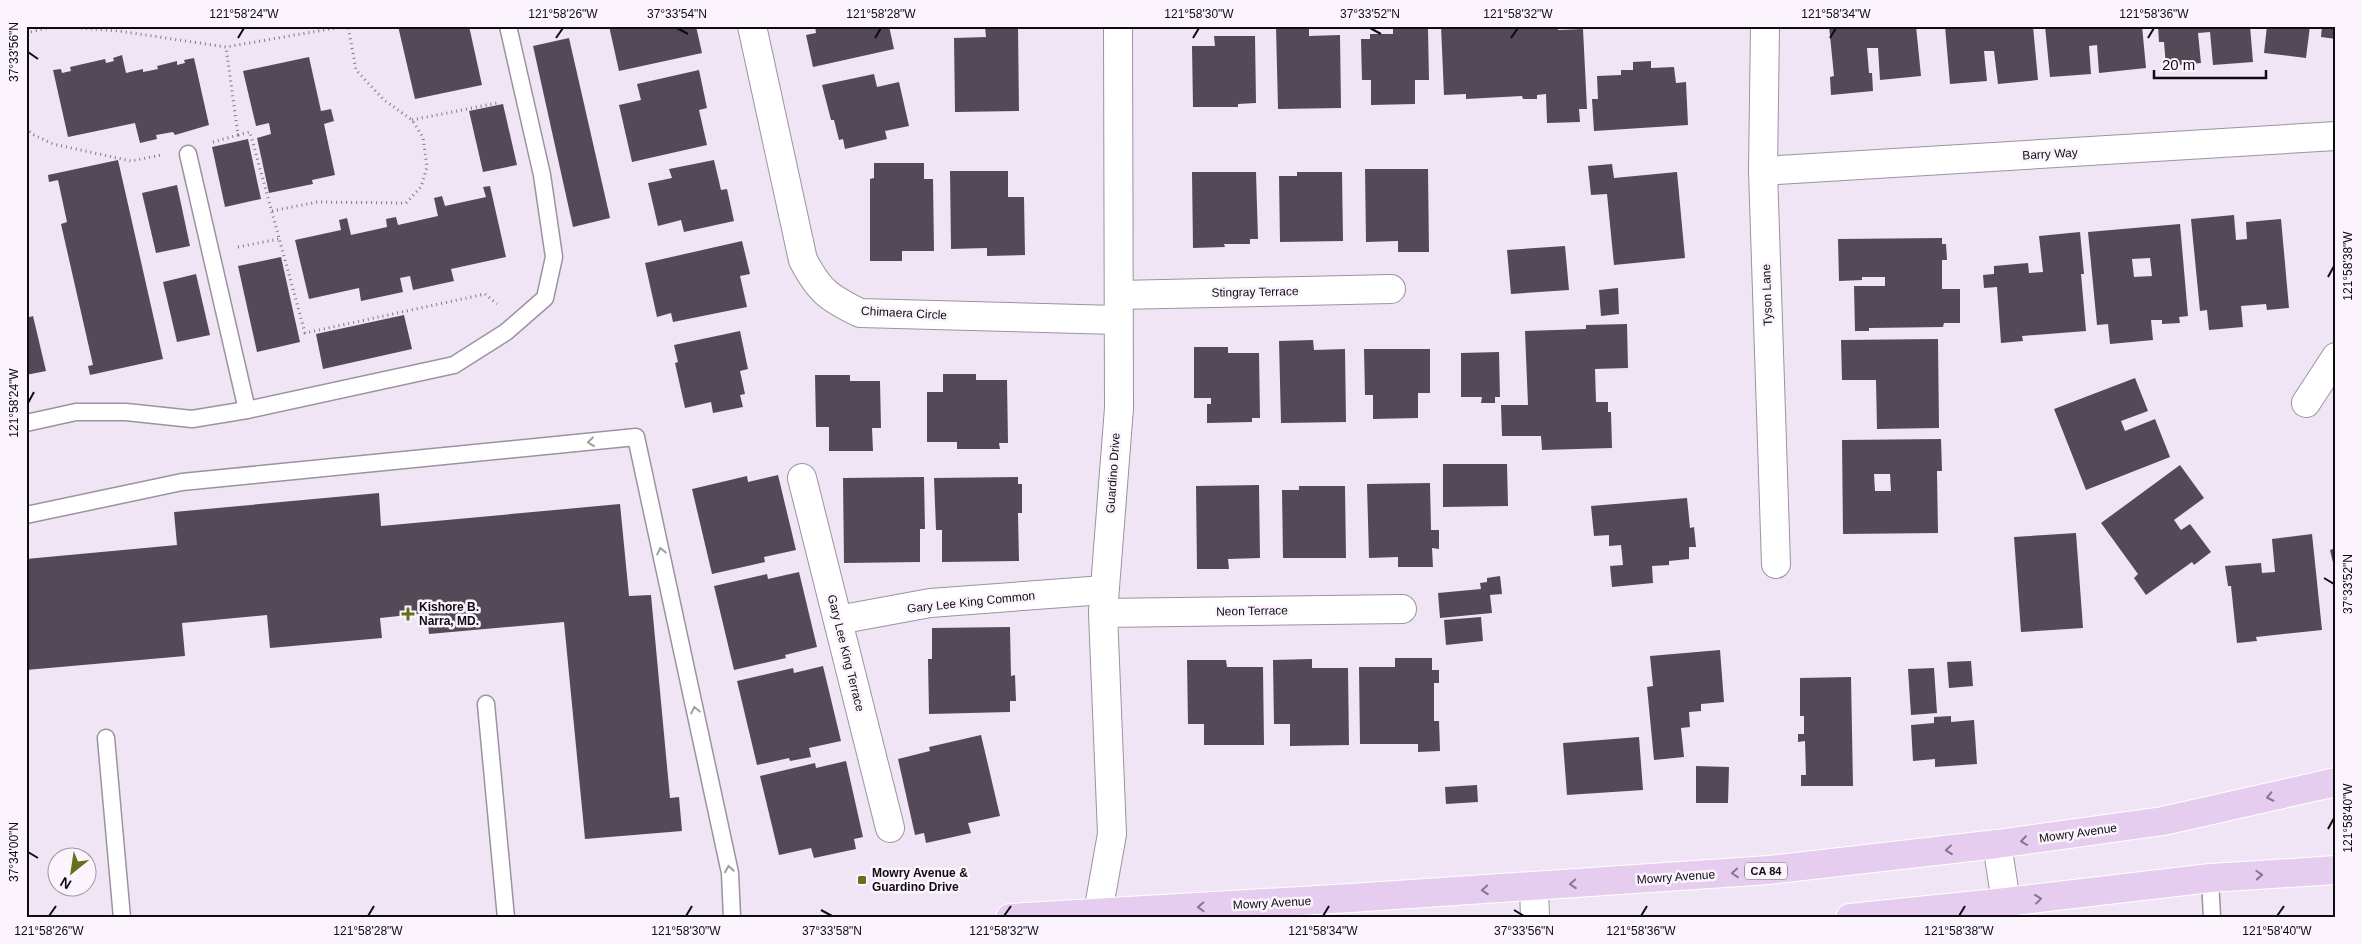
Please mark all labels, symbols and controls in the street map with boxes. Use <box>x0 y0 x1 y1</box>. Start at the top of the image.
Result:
text: 121°58'24"W <box>209 7 279 21</box>
text: 121°58'26"W <box>528 7 598 21</box>
text: 37°33'54"N <box>647 7 707 21</box>
text: 121°58'28"W <box>846 7 916 21</box>
text: 121°58'30"W <box>1164 7 1234 21</box>
text: 37°33'52"N <box>1340 7 1400 21</box>
text: 121°58'32"W <box>1483 7 1553 21</box>
text: 121°58'34"W <box>1801 7 1871 21</box>
text: 121°58'36"W <box>2119 7 2189 21</box>
text: 37°33'56"N <box>7 22 21 82</box>
scale bar <box>2154 48 2267 80</box>
text: 20 m <box>2162 56 2195 73</box>
street label: Barry Way <box>2022 146 2078 162</box>
text: 121°58'38"W <box>2341 231 2355 301</box>
street label: Tyson Lane <box>1759 263 1775 326</box>
street label: Stingray Terrace <box>1211 284 1299 300</box>
street label: Chimaera Circle <box>861 304 948 322</box>
text: 121°58'24"W <box>7 368 21 438</box>
street label: Guardino Drive <box>1103 432 1123 514</box>
one-way arrow <box>586 436 594 447</box>
one-way arrow <box>656 547 667 556</box>
text: 37°33'52"N <box>2341 554 2355 614</box>
street label: Gary Lee King Common <box>906 588 1036 616</box>
street label: Gary Lee King Terrace <box>825 593 867 713</box>
place label: Kishore B. Narra, MD. <box>419 600 479 628</box>
street label: Neon Terrace <box>1216 603 1288 619</box>
marker: Kishore B. Narra, MD. <box>401 607 415 621</box>
one-way arrow <box>690 706 701 715</box>
text: 121°58'40"W <box>2341 783 2355 853</box>
one-way arrow <box>2266 792 2275 802</box>
street label: Mowry Avenue <box>2038 821 2118 845</box>
text: 37°34'00"N <box>7 822 21 882</box>
one-way arrow <box>2020 835 2029 845</box>
one-way arrow <box>1945 844 1953 855</box>
north arrow <box>48 846 98 896</box>
road number: CA 84 <box>1745 862 1787 879</box>
one-way arrow <box>724 865 734 874</box>
place label: Mowry Avenue & Guardino Drive <box>872 866 968 894</box>
street label: Mowry Avenue <box>1636 867 1716 887</box>
one-way arrow <box>1731 867 1739 878</box>
one-way arrow <box>2255 869 2263 880</box>
text: N <box>57 874 74 893</box>
marker: Mowry Avenue & Guardino Drive <box>856 874 868 886</box>
one-way arrow <box>1569 878 1577 889</box>
one-way arrow <box>1481 884 1489 895</box>
street label: Mowry Avenue <box>1232 894 1312 912</box>
one-way arrow <box>2034 894 2042 904</box>
one-way arrow <box>1197 902 1204 912</box>
text: 121°58'26"W <box>14 924 84 938</box>
text: 121°58'28"W <box>333 924 403 938</box>
text: 121°58'30"W <box>651 924 721 938</box>
text: 37°33'58"N <box>802 924 862 938</box>
text: 121°58'32"W <box>969 924 1039 938</box>
text: 121°58'34"W <box>1288 924 1358 938</box>
text: 37°33'56"N <box>1494 924 1554 938</box>
text: 121°58'36"W <box>1606 924 1676 938</box>
text: 121°58'38"W <box>1924 924 1994 938</box>
text: 121°58'40"W <box>2242 924 2312 938</box>

